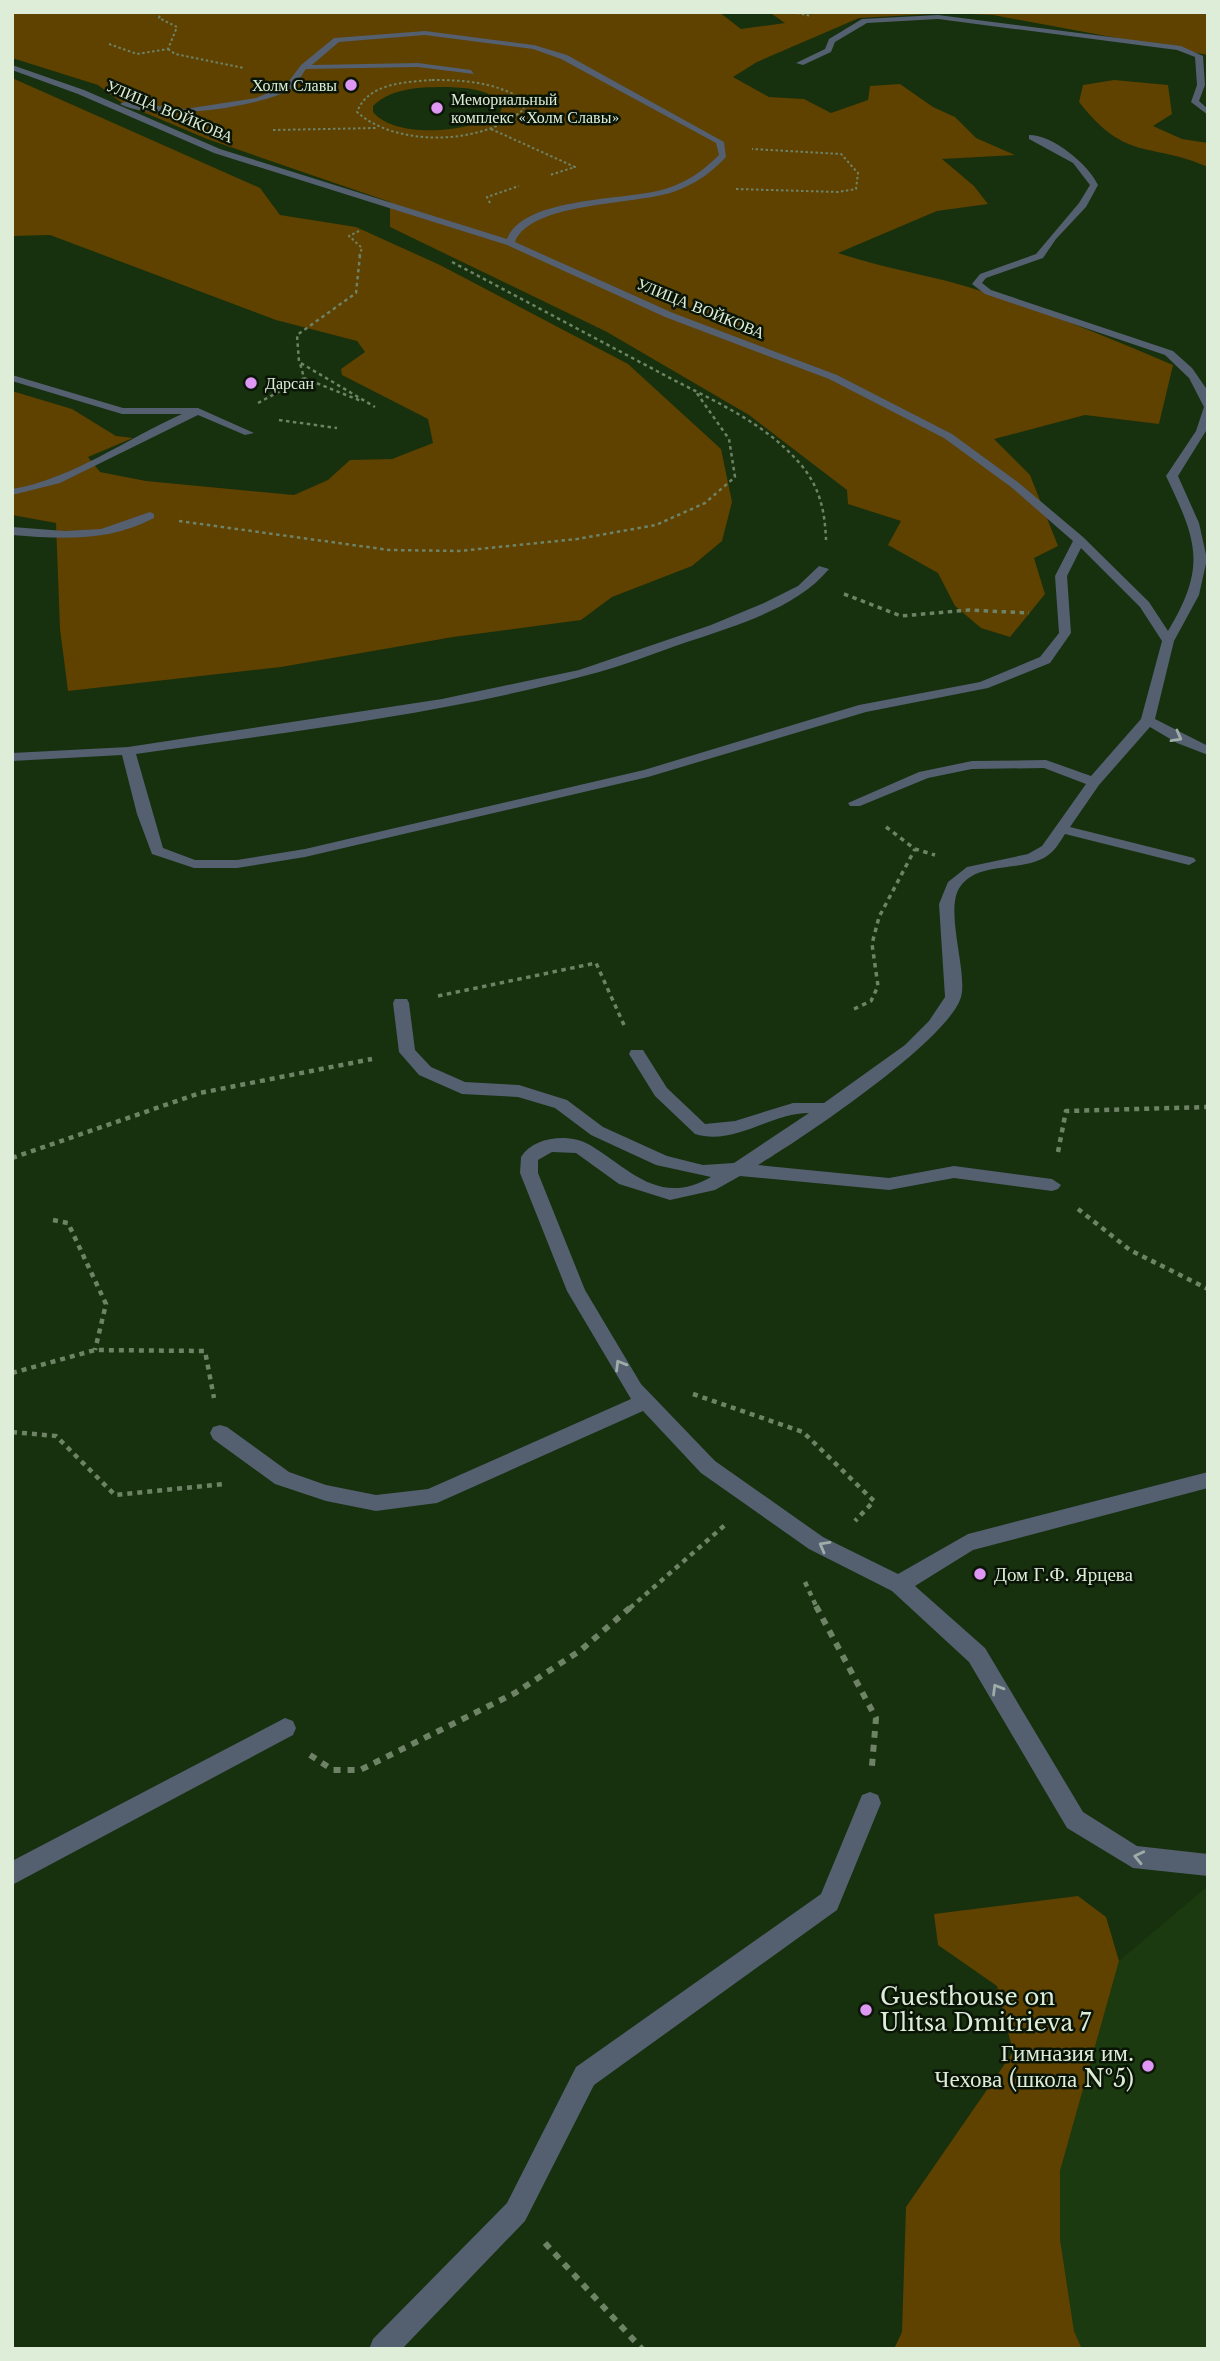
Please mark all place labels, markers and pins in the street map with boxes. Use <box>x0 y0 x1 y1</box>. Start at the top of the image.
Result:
place label: Холм Славы <box>252 75 337 95</box>
marker: Холм Славы <box>343 77 359 93</box>
place label: Мемориальный комплекс «Холм Славы» <box>451 89 619 127</box>
marker: Мемориальный комплекс «Холм Славы» <box>429 100 445 116</box>
place label: Дарсан <box>265 373 314 393</box>
marker: Дарсан <box>243 375 259 391</box>
place label: Дом Г.Ф. Ярцева <box>994 1563 1134 1586</box>
marker: Дом Г.Ф. Ярцева <box>972 1566 988 1582</box>
place label: Guesthouse on Ulitsa Dmitrieva 7 <box>880 1983 1091 2037</box>
marker: Guesthouse on Ulitsa Dmitrieva 7 <box>858 2002 874 2018</box>
place label: Гимназия им. Чехова (школа №5) <box>935 2039 1134 2093</box>
marker: Гимназия им. Чехова (школа №5) <box>1140 2058 1156 2074</box>

